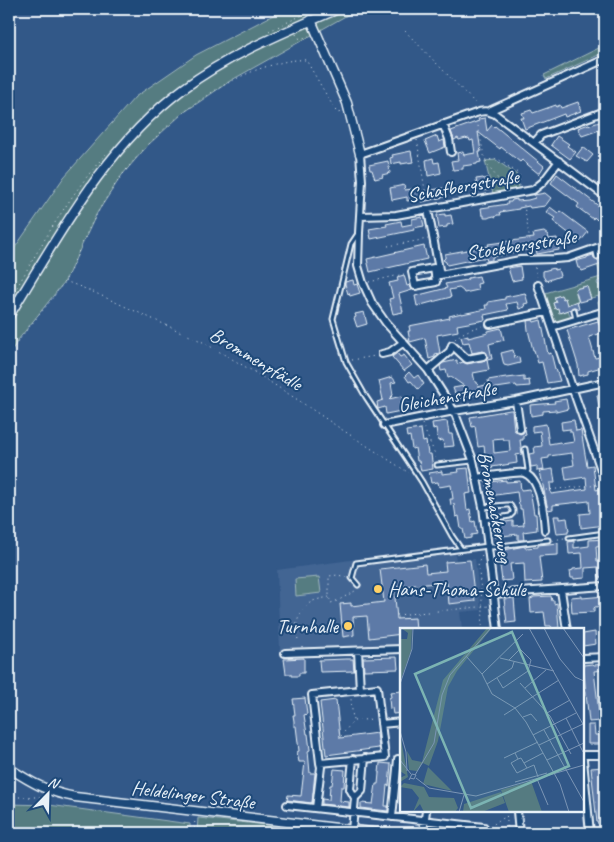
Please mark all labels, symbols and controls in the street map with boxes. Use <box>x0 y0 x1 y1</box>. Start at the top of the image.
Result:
street label: Schafbergstraße <box>405 164 522 208</box>
street label: Stockbergstraße <box>464 224 579 266</box>
street label: Brommenpfädle <box>205 322 308 397</box>
street label: Gleichenstraße <box>396 376 499 418</box>
street label: Bromenackerweg <box>472 449 518 567</box>
place label: Hans-Thoma-Schule <box>388 577 527 602</box>
marker: Hans-Thoma-Schule <box>372 583 384 595</box>
place label: Turnhalle <box>277 614 339 639</box>
marker: Turnhalle <box>342 620 354 632</box>
inset map <box>400 628 584 812</box>
north arrow <box>22 770 72 820</box>
text: N <box>46 773 62 793</box>
street label: Heldelinger Straße <box>130 775 257 815</box>

